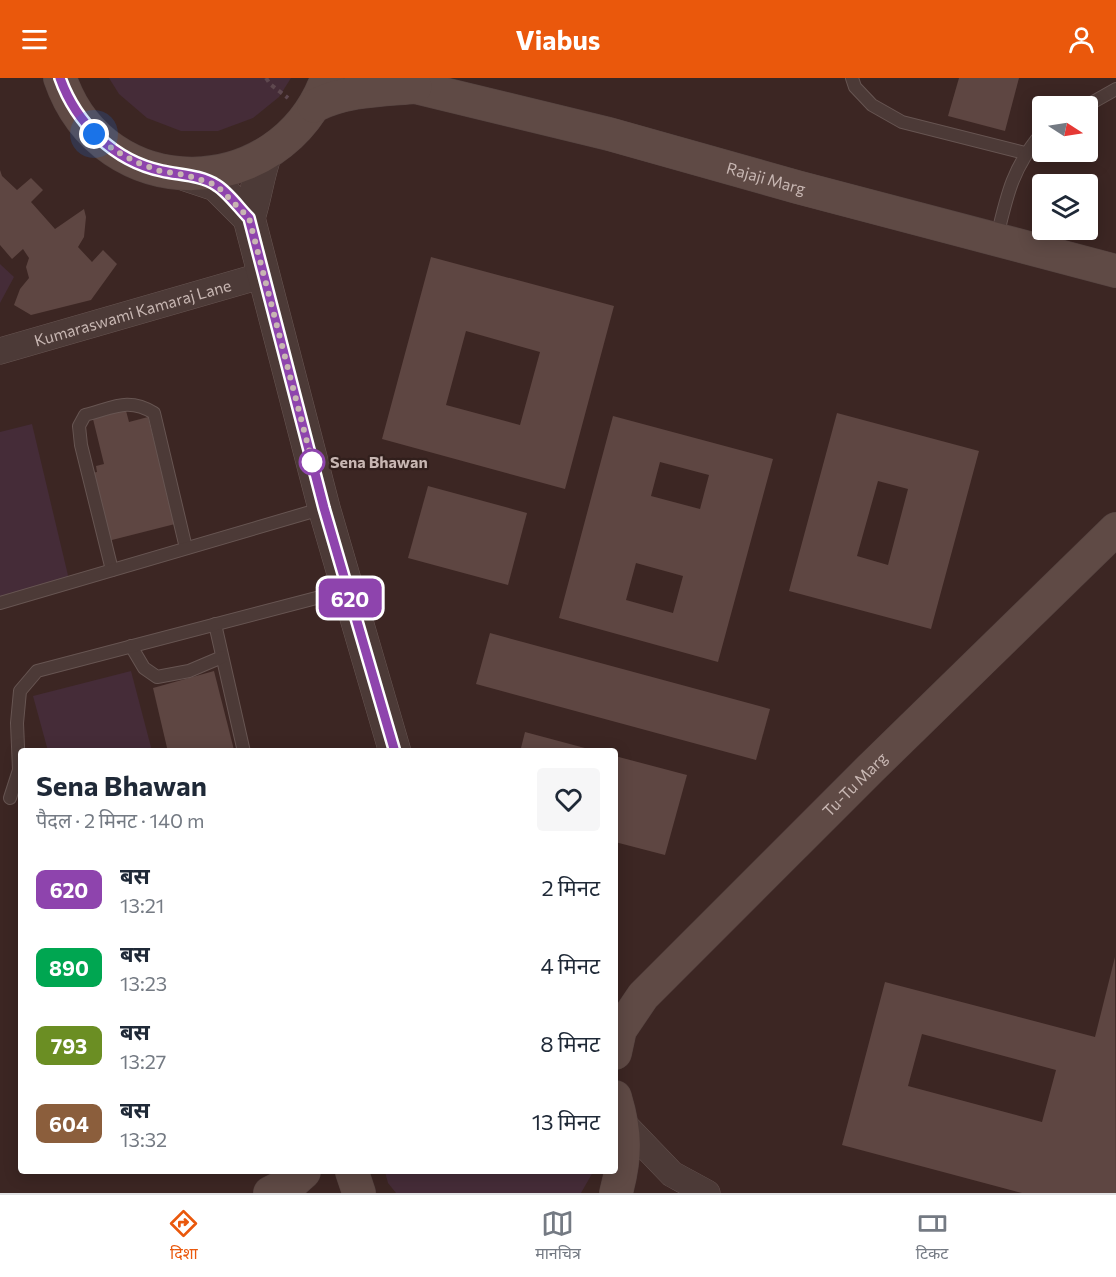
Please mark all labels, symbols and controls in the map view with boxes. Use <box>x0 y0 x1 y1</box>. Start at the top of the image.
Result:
icon: menu <box>18 23 51 56</box>
text: Viabus <box>516 23 600 56</box>
icon: person <box>1065 23 1098 56</box>
north arrow <box>1032 96 1098 162</box>
map controls <box>1032 96 1098 240</box>
your location <box>79 119 109 149</box>
street label: Rajaji Marg <box>724 158 808 198</box>
button: layers <box>1032 174 1098 240</box>
street label: Kumaraswami Kamaraj Lane <box>32 275 233 350</box>
marker: Sena Bhawan <box>299 449 325 475</box>
place label: Sena Bhawan <box>330 452 428 471</box>
line badge: 620 <box>316 578 385 618</box>
text: 620 <box>331 586 369 611</box>
street label: Tu-Tu Marg <box>818 748 891 820</box>
text: Sena Bhawan <box>36 768 207 802</box>
button: heart <box>537 768 600 831</box>
text: पैदल · 2 मिनट · 140 m <box>36 808 204 832</box>
text: बस <box>120 862 150 889</box>
text: 2 मिनट <box>541 874 600 901</box>
text: 620 <box>50 877 88 902</box>
text: 13:21 <box>120 893 164 917</box>
text: बस <box>120 940 150 967</box>
text: 4 मिनट <box>540 952 600 979</box>
text: 890 <box>49 955 89 980</box>
text: 13:23 <box>120 971 167 995</box>
text: बस <box>120 1018 150 1045</box>
text: 8 मिनट <box>540 1030 600 1057</box>
text: 793 <box>51 1033 87 1058</box>
text: 13:27 <box>120 1049 166 1073</box>
text: बस <box>120 1096 150 1123</box>
text: 13 मिनट <box>532 1108 600 1135</box>
text: 604 <box>49 1111 89 1136</box>
text: 13:32 <box>120 1127 167 1151</box>
tab: दिशा <box>167 1207 200 1266</box>
tab: मानचित्र <box>535 1207 581 1266</box>
tab: टिकट <box>916 1207 949 1266</box>

